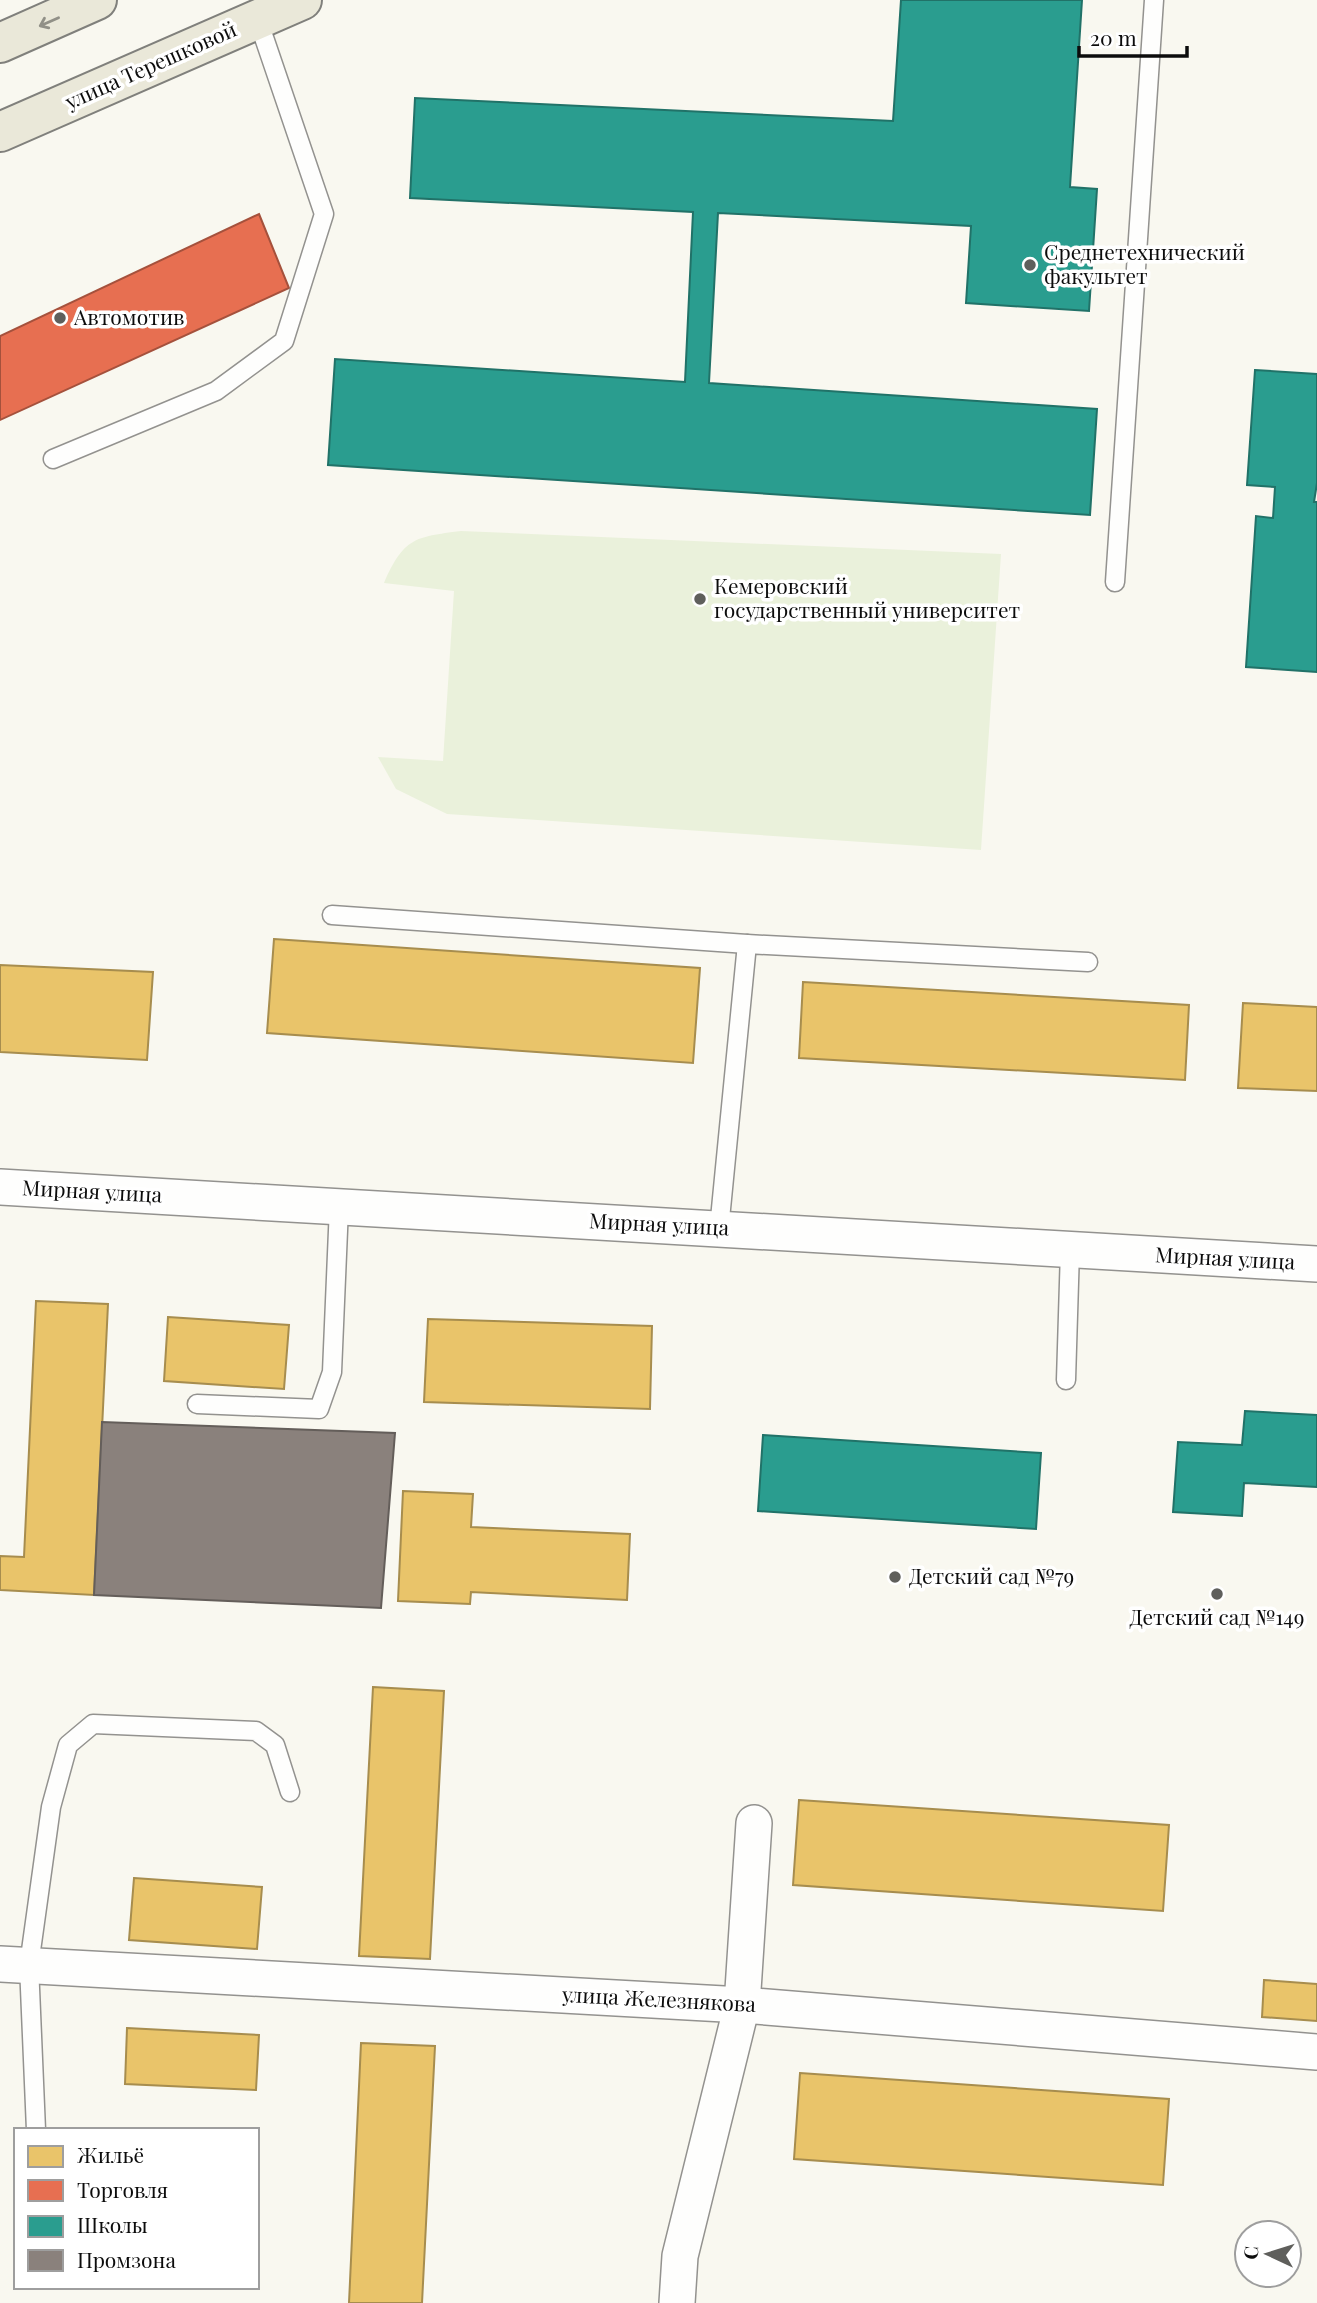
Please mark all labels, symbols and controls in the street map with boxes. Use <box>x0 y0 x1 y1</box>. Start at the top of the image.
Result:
street label: улица Терешковой <box>59 14 240 115</box>
scale bar <box>1079 14 1188 58</box>
one-way arrow <box>38 16 60 29</box>
text: 20 m <box>1090 23 1137 51</box>
place label: Среднетехнический факультет <box>1044 237 1245 289</box>
marker: Среднетехнический факультет <box>1022 257 1038 273</box>
place label: Автомотив <box>73 302 185 330</box>
marker: Автомотив <box>52 310 68 326</box>
place label: Кемеровский государственный университет <box>714 571 1020 623</box>
marker: Кемеровский государственный университет <box>692 591 708 607</box>
street label: Мирная улица <box>21 1172 163 1208</box>
street label: Мирная улица <box>588 1205 730 1241</box>
street label: Мирная улица <box>1154 1239 1296 1275</box>
place label: Детский сад №79 <box>909 1561 1074 1589</box>
marker: Детский сад №79 <box>887 1569 903 1585</box>
marker: Детский сад №149 <box>1209 1586 1225 1602</box>
place label: Детский сад №149 <box>1130 1602 1304 1630</box>
street label: улица Железнякова <box>561 1979 757 2017</box>
legend <box>14 2128 259 2289</box>
text: Жильё <box>77 2140 144 2168</box>
text: Торговля <box>77 2175 168 2203</box>
text: Школы <box>77 2210 148 2238</box>
north arrow <box>1233 2219 1303 2289</box>
text: Промзона <box>77 2245 176 2273</box>
text: С <box>1237 2245 1263 2260</box>

